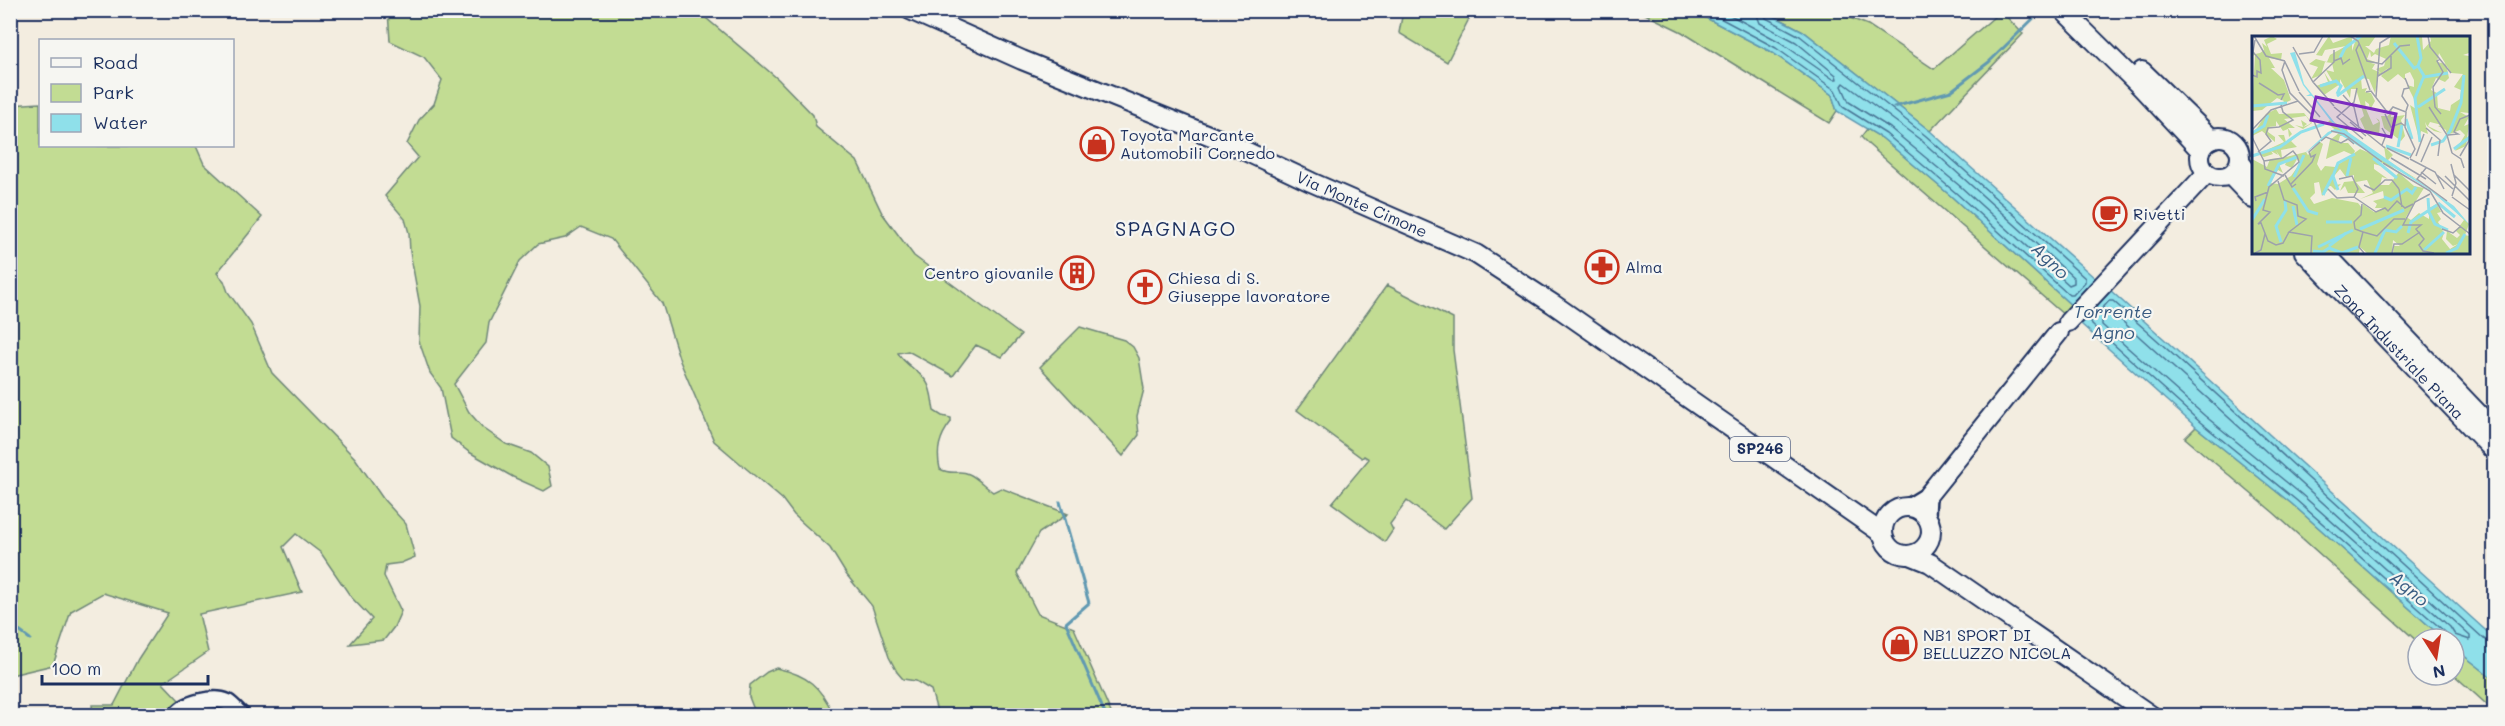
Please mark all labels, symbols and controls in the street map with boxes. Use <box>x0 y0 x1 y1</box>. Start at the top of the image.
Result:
inset map <box>2252 36 2469 254</box>
legend <box>39 39 234 147</box>
text: Road <box>93 50 138 74</box>
text: Park <box>93 80 134 104</box>
text: Water <box>93 110 148 134</box>
place label: Toyota Marcante Automobili Cornedo <box>1120 124 1275 163</box>
shop icon: Toyota Marcante Automobili Cornedo <box>1079 126 1115 162</box>
street label: Via Monte Cimone <box>1293 166 1431 242</box>
cafe icon: Rivetti <box>2092 196 2128 232</box>
place label: Rivetti <box>2133 203 2186 224</box>
district label: SPAGNAGO <box>1115 215 1237 241</box>
water label: Agno <box>2027 237 2075 284</box>
pharmacy icon: Alma <box>1584 249 1620 285</box>
building icon: Centro giovanile <box>1059 255 1095 291</box>
place label: Alma <box>1625 256 1663 277</box>
place label: Centro giovanile <box>924 262 1054 283</box>
place label: Chiesa di S. Giuseppe lavoratore <box>1168 267 1330 306</box>
church icon: Chiesa di S. Giuseppe lavoratore <box>1127 269 1163 305</box>
street label: Zona Industriale Piana <box>2330 279 2469 424</box>
water label: Torrente Agno <box>2074 299 2152 344</box>
road number: SP246 <box>1730 437 1790 461</box>
water label: Agno <box>2385 565 2434 612</box>
place label: NB1 SPORT DI BELLUZZO NICOLA <box>1923 624 2071 663</box>
shop icon: NB1 SPORT DI BELLUZZO NICOLA <box>1882 626 1918 662</box>
north arrow <box>2406 627 2466 687</box>
scale bar <box>42 648 208 686</box>
text: 100 m <box>51 656 101 680</box>
text: N <box>2431 661 2447 684</box>

